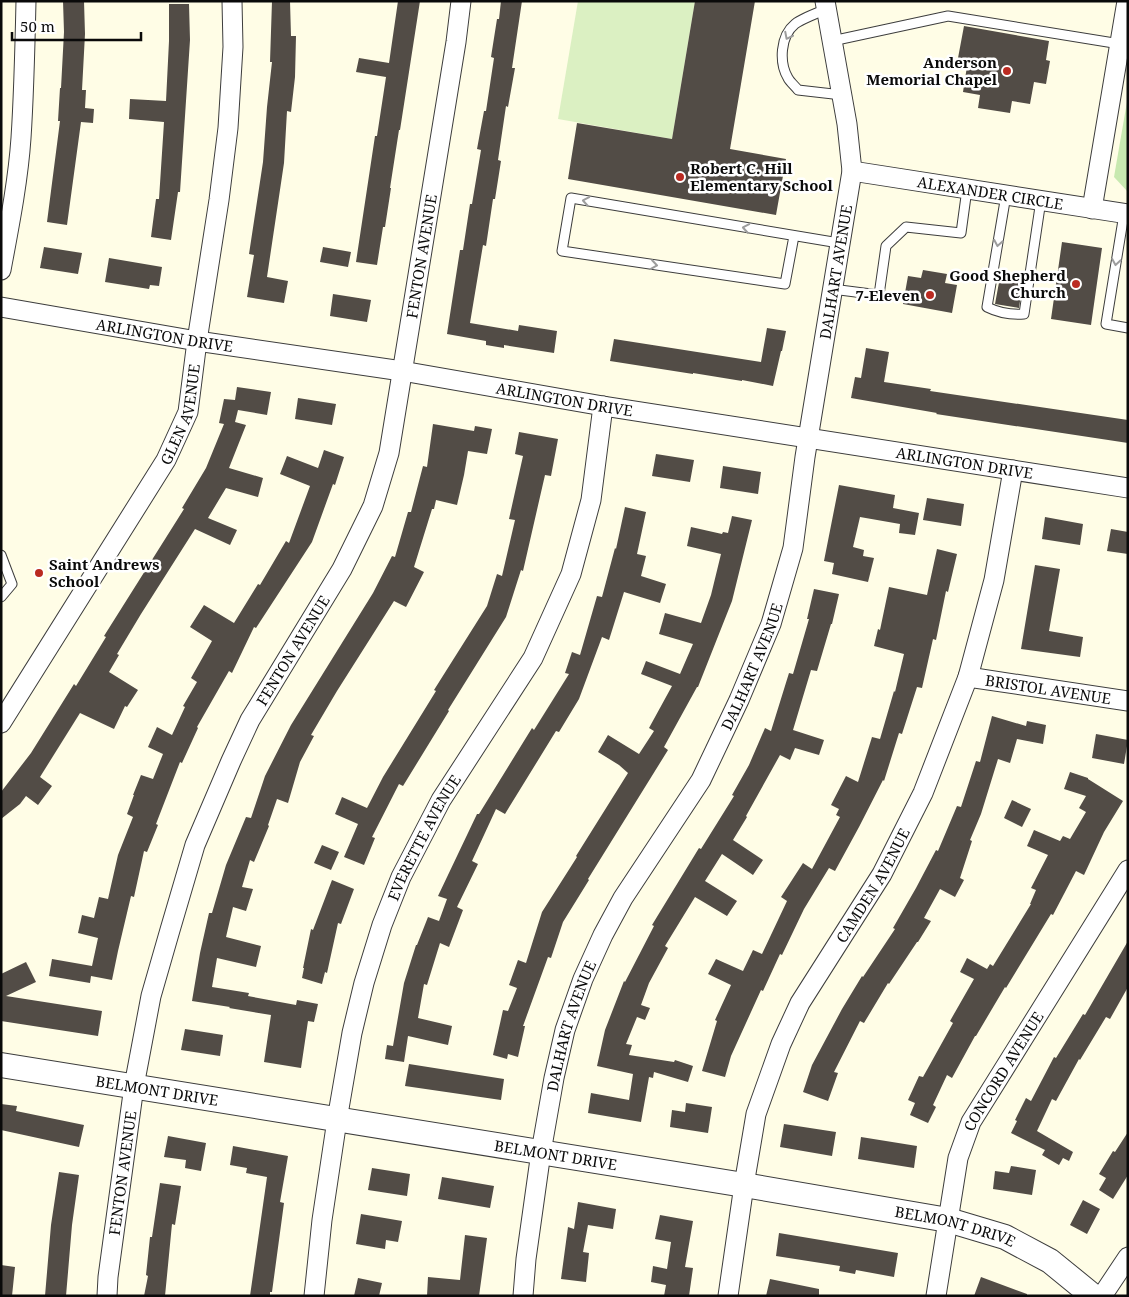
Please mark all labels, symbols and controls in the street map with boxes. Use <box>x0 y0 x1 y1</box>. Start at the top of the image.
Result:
scale bar <box>12 10 141 42</box>
text: 50 m <box>20 16 55 36</box>
one-way arrow <box>784 30 794 39</box>
place label: Anderson Memorial Chapel <box>866 52 998 89</box>
marker: Anderson Memorial Chapel <box>1001 65 1013 77</box>
place label: Robert C. Hill Elementary School <box>690 158 834 195</box>
marker: Robert C. Hill Elementary School <box>674 171 686 183</box>
street label: ALEXANDER CIRCLE <box>916 171 1065 214</box>
street label: FENTON AVENUE <box>401 193 441 320</box>
one-way arrow <box>582 196 591 206</box>
street label: DALHART AVENUE <box>815 203 856 341</box>
one-way arrow <box>742 223 751 233</box>
one-way arrow <box>993 239 1003 247</box>
one-way arrow <box>1112 257 1122 266</box>
one-way arrow <box>650 259 659 269</box>
place label: Good Shepherd Church <box>949 265 1066 302</box>
marker: Good Shepherd Church <box>1070 278 1082 290</box>
place label: 7-Eleven <box>856 285 920 305</box>
marker: 7-Eleven <box>924 289 936 301</box>
street label: ARLINGTON DRIVE <box>95 314 234 356</box>
street label: GLEN AVENUE <box>155 363 204 468</box>
street label: ARLINGTON DRIVE <box>495 378 634 421</box>
street label: ARLINGTON DRIVE <box>895 442 1034 483</box>
place label: Saint Andrews School <box>49 554 159 591</box>
marker: Saint Andrews School <box>33 567 45 579</box>
street label: FENTON AVENUE <box>251 591 334 709</box>
street label: DALHART AVENUE <box>716 600 787 733</box>
street label: BRISTOL AVENUE <box>984 670 1112 708</box>
street label: EVERETTE AVENUE <box>383 771 465 903</box>
street label: CAMDEN AVENUE <box>831 824 914 946</box>
street label: DALHART AVENUE <box>542 957 600 1093</box>
street label: CONCORD AVENUE <box>959 1008 1048 1134</box>
street label: BELMONT DRIVE <box>94 1070 220 1110</box>
street label: FENTON AVENUE <box>104 1109 141 1237</box>
street label: BELMONT DRIVE <box>493 1135 619 1174</box>
street label: BELMONT DRIVE <box>893 1201 1019 1251</box>

